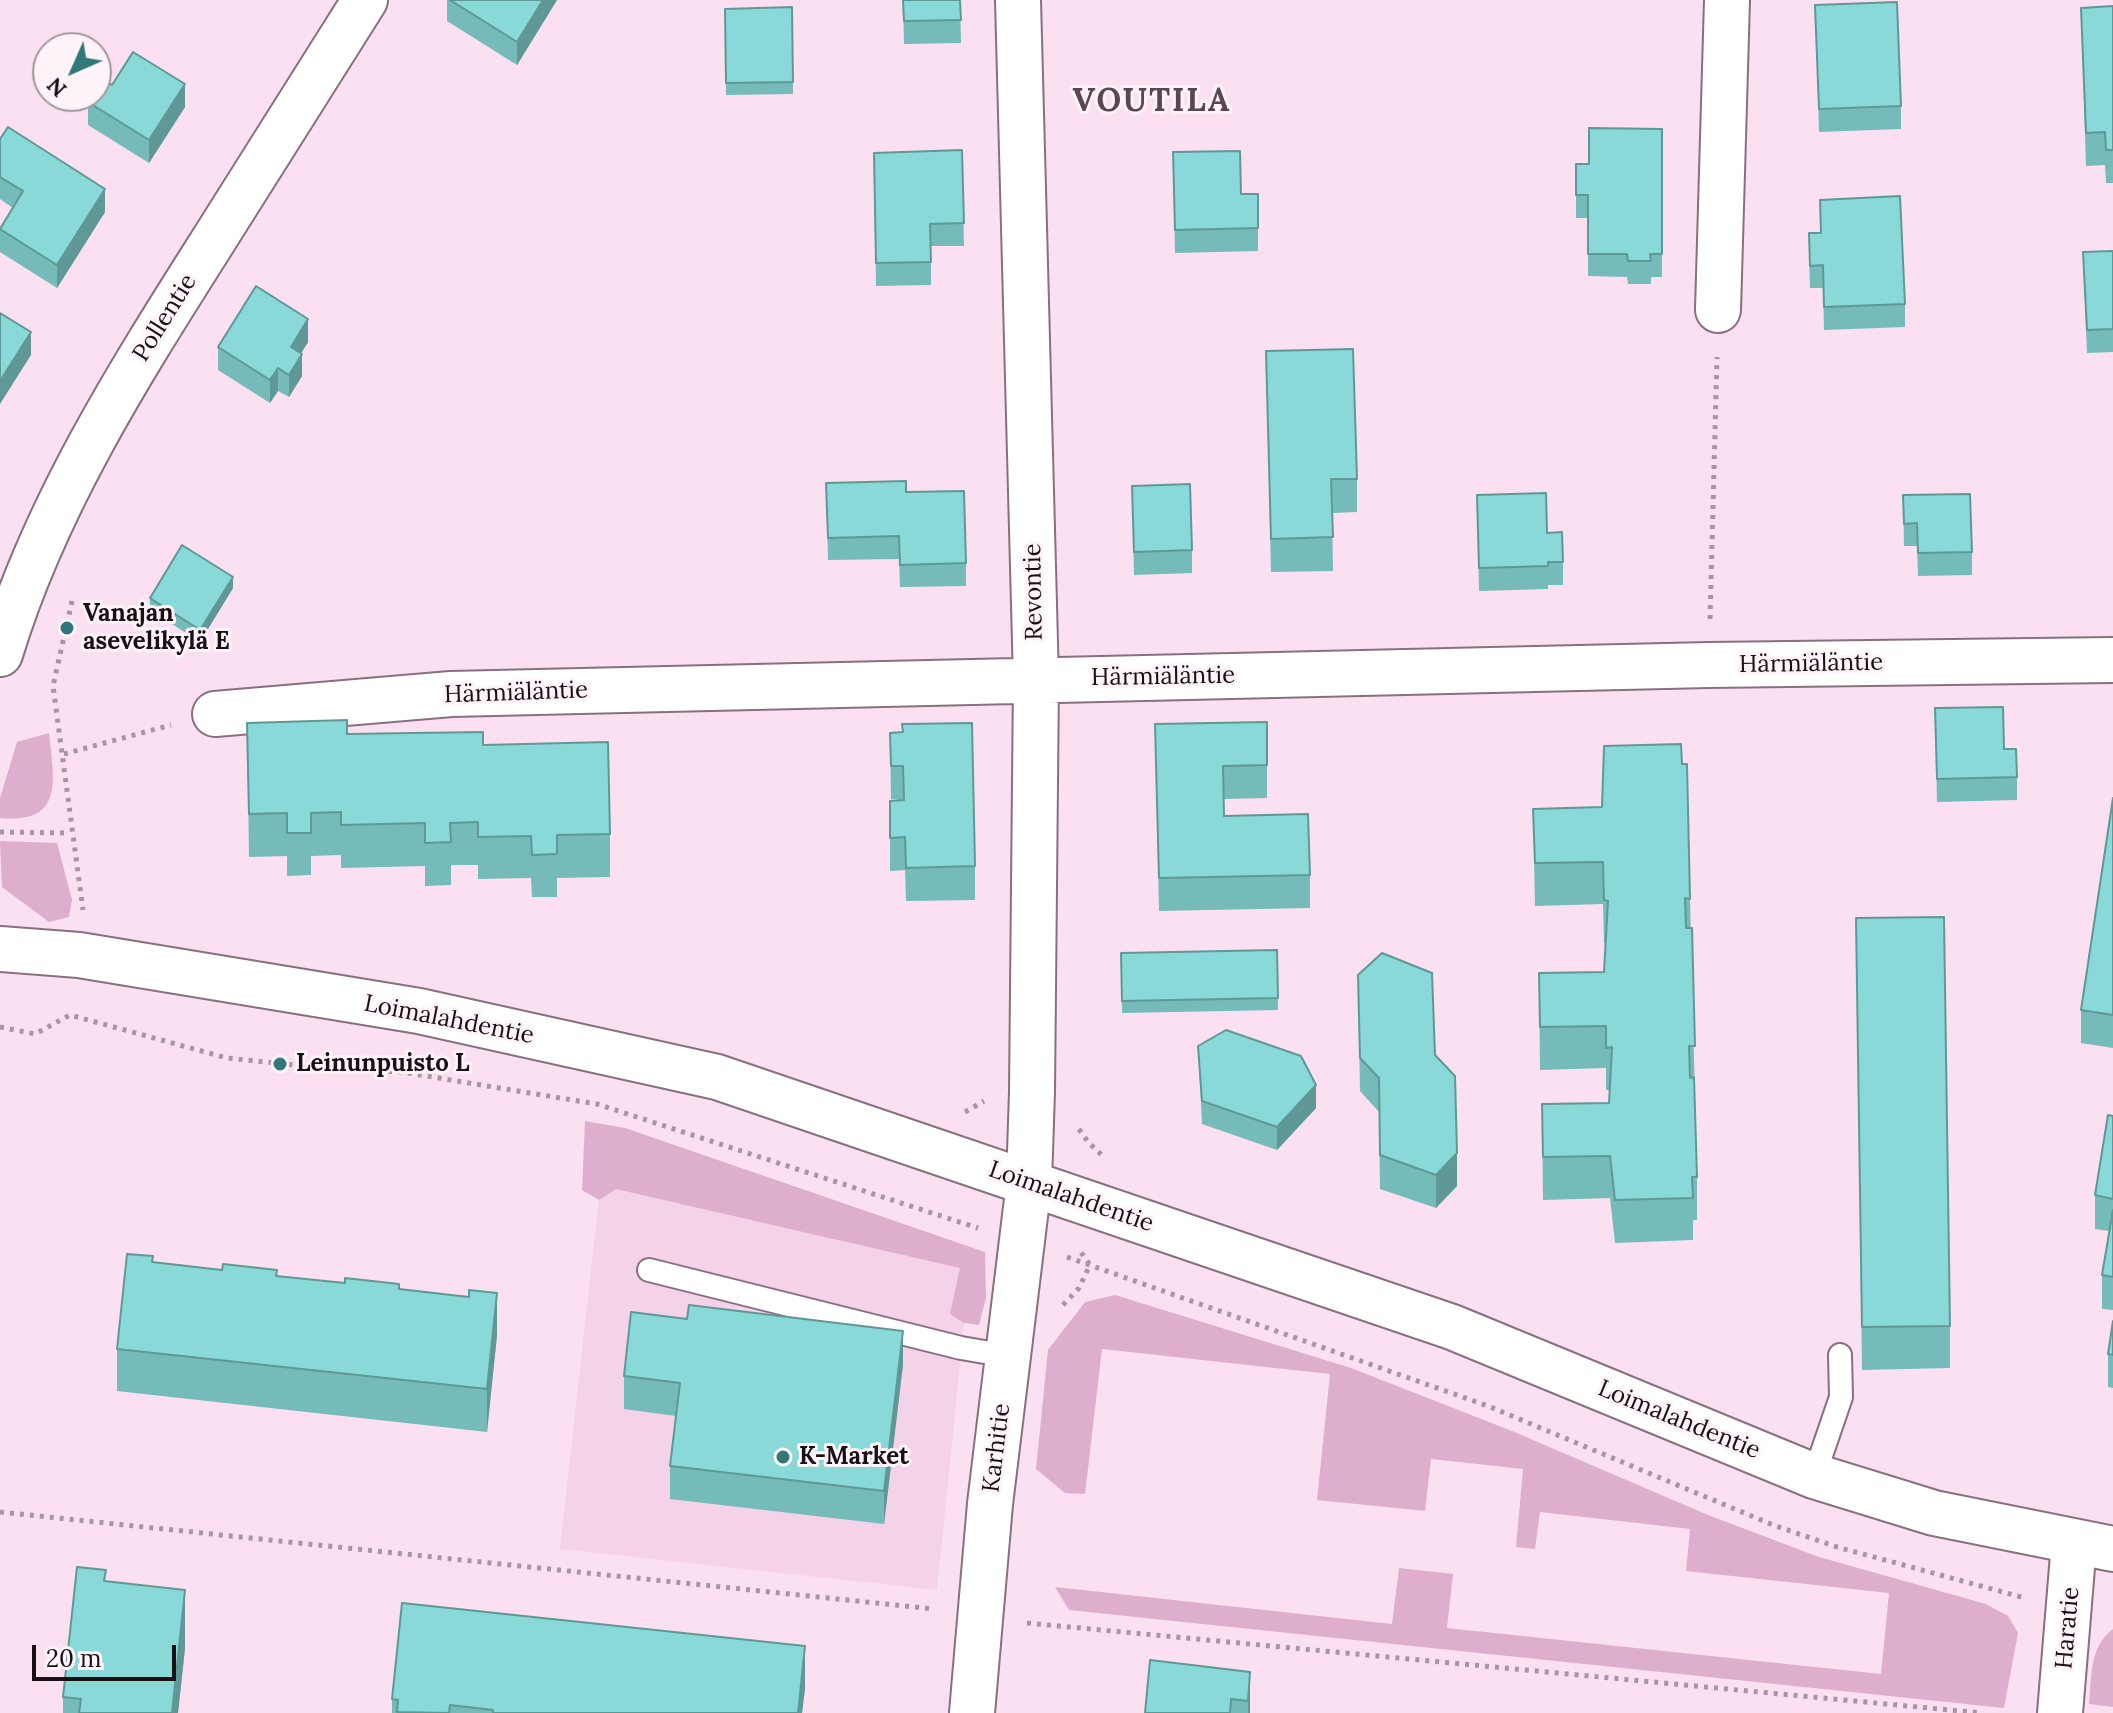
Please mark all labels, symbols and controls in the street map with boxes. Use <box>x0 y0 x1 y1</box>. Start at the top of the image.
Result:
north arrow <box>32 32 112 112</box>
text: N <box>41 72 72 103</box>
district label: VOUTILA <box>1073 83 1231 121</box>
street label: Pollentie <box>127 269 203 367</box>
street label: Revontie <box>1019 543 1049 641</box>
place label: Vanajan asevelikylä E <box>83 600 230 656</box>
marker: Vanajan asevelikylä E <box>58 619 76 637</box>
street label: Härmiäläntie <box>1739 648 1883 680</box>
street label: Härmiäläntie <box>1091 661 1235 693</box>
street label: Härmiäläntie <box>443 676 589 710</box>
street label: Loimalahdentie <box>362 989 536 1051</box>
place label: Leinunpuisto L <box>296 1050 470 1078</box>
marker: Leinunpuisto L <box>271 1055 289 1073</box>
street label: Loimalahdentie <box>985 1155 1157 1239</box>
street label: Loimalahdentie <box>1594 1374 1764 1466</box>
street label: Karhitie <box>977 1402 1017 1494</box>
place label: K-Market <box>799 1443 909 1471</box>
marker: K-Market <box>774 1448 792 1466</box>
street label: Haratie <box>2050 1586 2086 1670</box>
scale bar <box>36 1629 180 1679</box>
text: 20 m <box>46 1643 102 1674</box>

